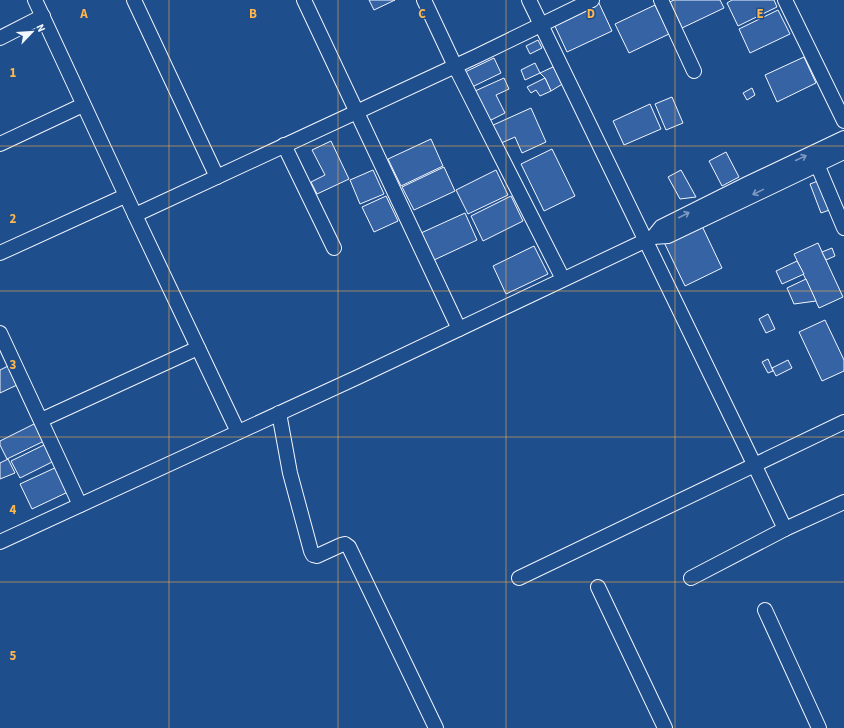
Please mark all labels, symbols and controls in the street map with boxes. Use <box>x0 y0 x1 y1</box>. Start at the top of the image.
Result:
text: A <box>79 5 88 23</box>
text: B <box>249 5 257 23</box>
text: C <box>418 5 426 23</box>
text: D <box>587 5 595 23</box>
text: E <box>756 5 764 23</box>
north arrow <box>12 12 52 52</box>
text: N <box>32 21 49 34</box>
text: 1 <box>10 64 17 82</box>
one-way arrow <box>795 154 807 161</box>
one-way arrow <box>752 189 764 197</box>
text: 2 <box>10 210 17 228</box>
one-way arrow <box>678 211 690 219</box>
text: 3 <box>10 356 17 374</box>
text: 4 <box>10 501 17 519</box>
text: 5 <box>10 647 17 665</box>

